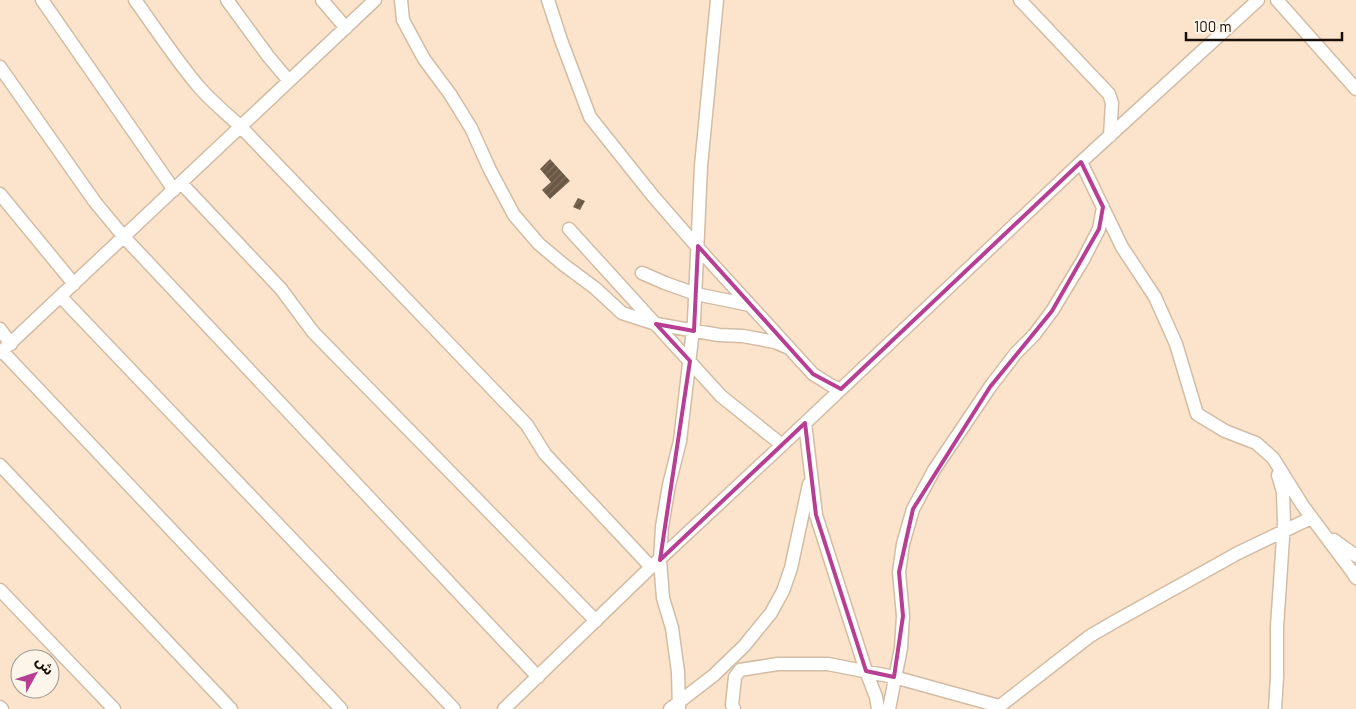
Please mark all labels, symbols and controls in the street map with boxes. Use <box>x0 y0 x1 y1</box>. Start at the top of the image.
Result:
scale bar <box>1186 10 1342 42</box>
text: 100 m <box>1194 17 1232 35</box>
north arrow <box>10 649 60 699</box>
text: ش <box>33 653 58 678</box>

